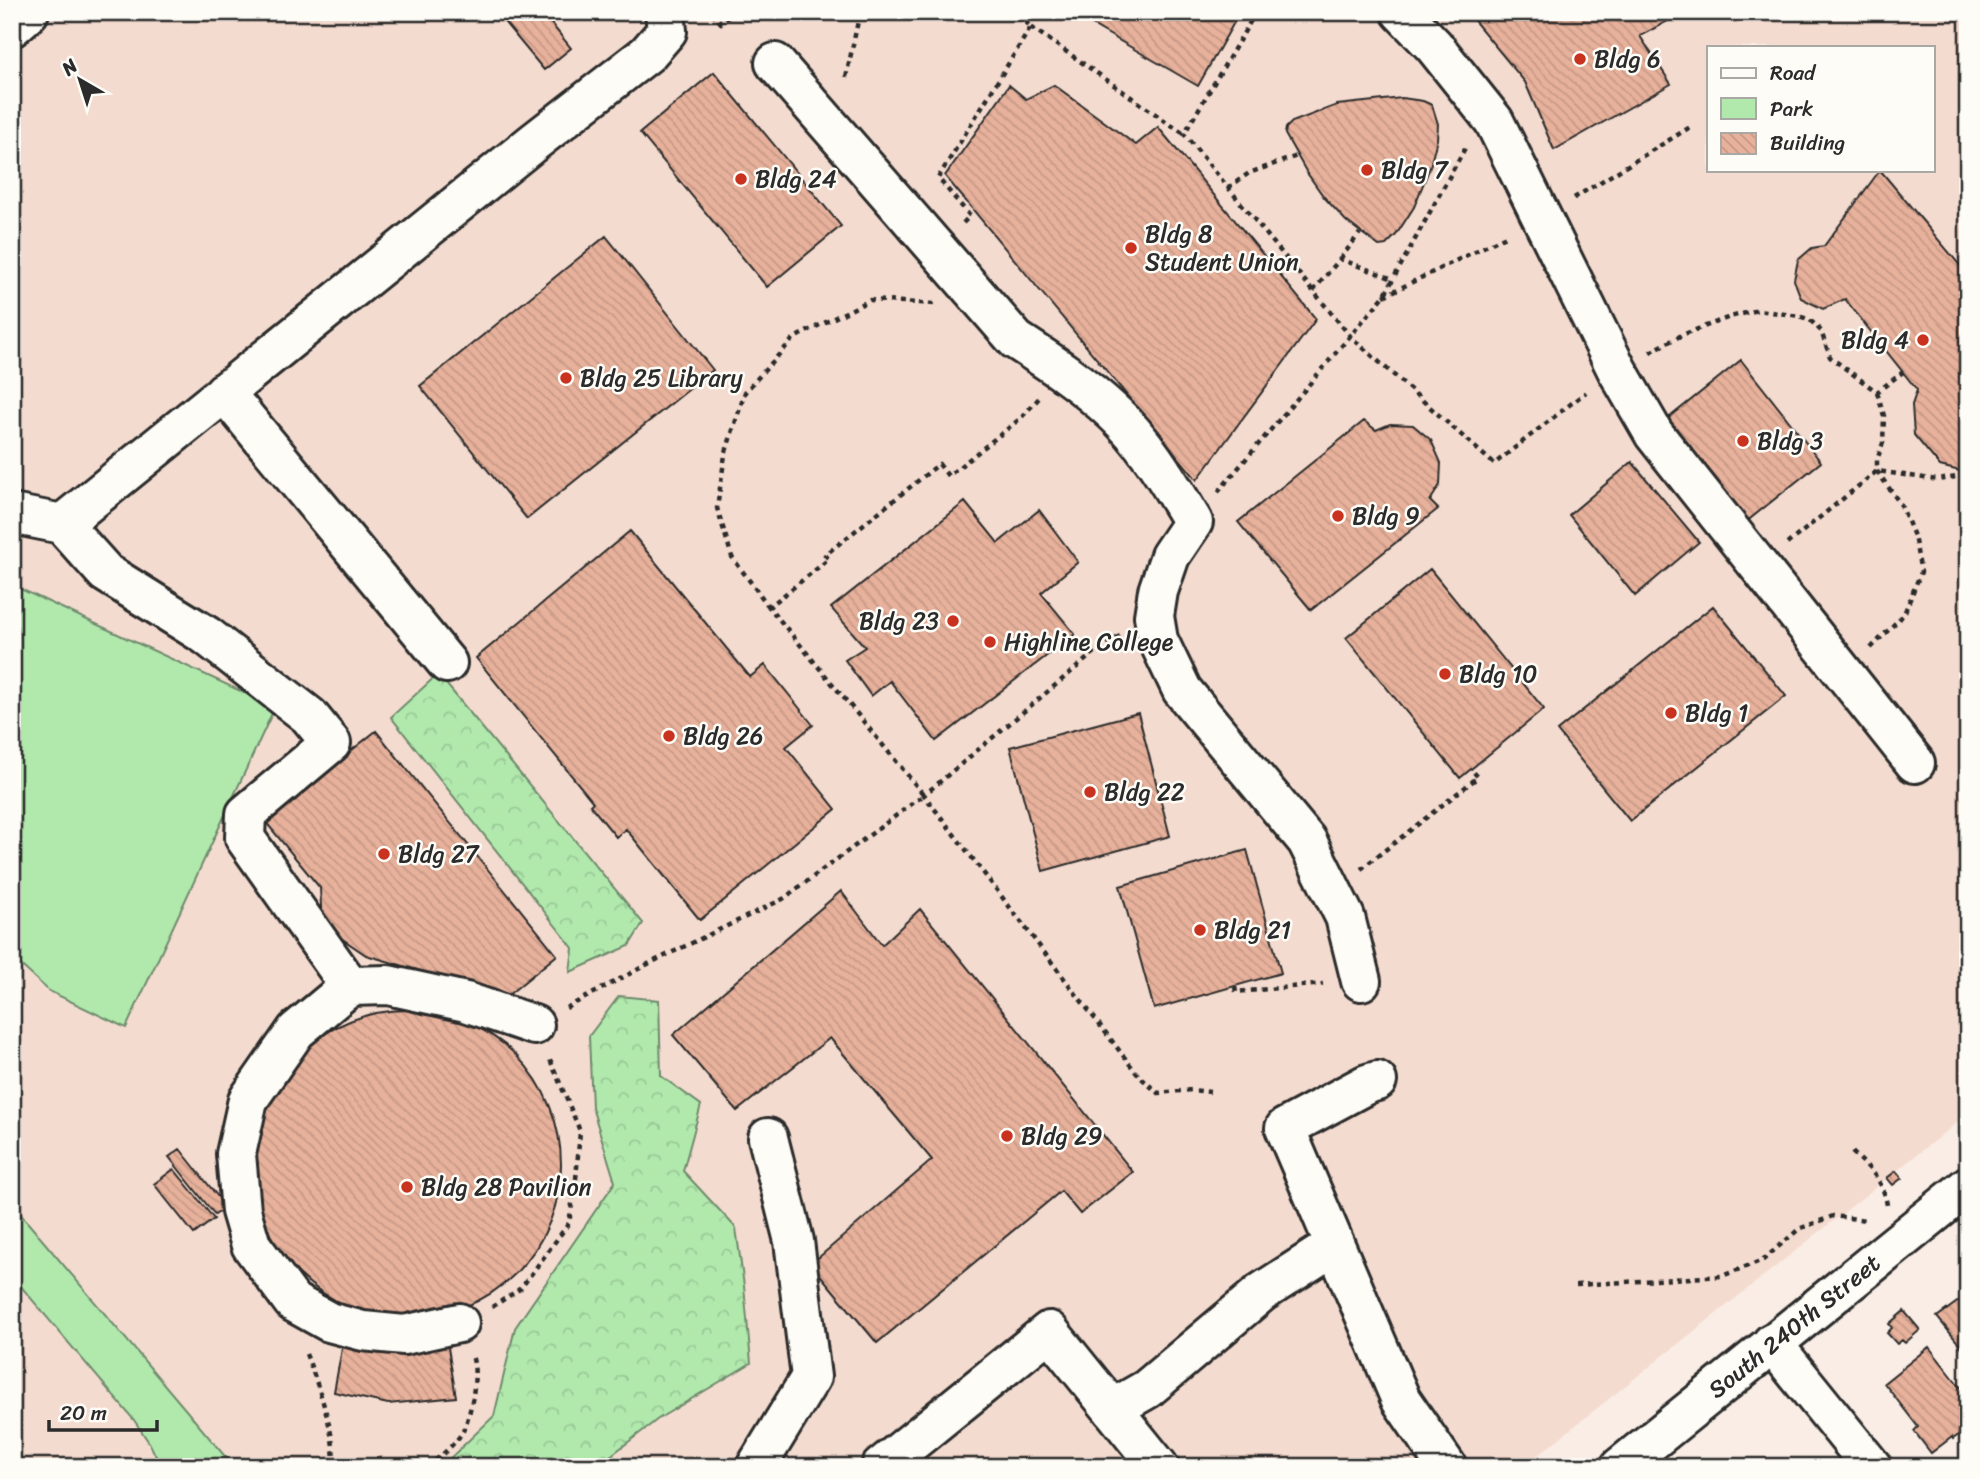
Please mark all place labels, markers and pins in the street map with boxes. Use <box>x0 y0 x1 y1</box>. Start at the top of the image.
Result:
place label: Bldg 6 <box>1594 38 1661 80</box>
marker: Bldg 6 <box>1572 51 1588 67</box>
place label: Bldg 7 <box>1381 149 1449 191</box>
place label: Bldg 24 <box>755 158 837 200</box>
marker: Bldg 7 <box>1359 162 1375 178</box>
marker: Bldg 24 <box>733 171 749 187</box>
place label: Bldg 8 Student Union <box>1145 213 1299 283</box>
marker: Bldg 8 Student Union <box>1123 240 1139 256</box>
place label: Bldg 4 <box>1841 319 1909 361</box>
marker: Bldg 4 <box>1915 332 1931 348</box>
place label: Bldg 25 Library <box>580 357 743 399</box>
marker: Bldg 25 Library <box>558 370 574 386</box>
place label: Bldg 3 <box>1757 420 1823 462</box>
marker: Bldg 3 <box>1735 433 1751 449</box>
place label: Bldg 9 <box>1352 495 1420 537</box>
marker: Bldg 9 <box>1330 508 1346 524</box>
place label: Bldg 23 <box>859 600 939 642</box>
marker: Bldg 23 <box>945 613 961 629</box>
place label: Highline College <box>1004 621 1174 663</box>
marker: Highline College <box>982 634 998 650</box>
place label: Bldg 10 <box>1459 653 1537 695</box>
marker: Bldg 10 <box>1437 666 1453 682</box>
place label: Bldg 1 <box>1685 692 1748 734</box>
marker: Bldg 1 <box>1663 705 1679 721</box>
place label: Bldg 26 <box>683 715 763 757</box>
marker: Bldg 26 <box>661 728 677 744</box>
place label: Bldg 22 <box>1104 771 1185 813</box>
marker: Bldg 22 <box>1082 784 1098 800</box>
place label: Bldg 27 <box>398 833 480 875</box>
marker: Bldg 27 <box>376 846 392 862</box>
place label: Bldg 21 <box>1214 909 1291 951</box>
marker: Bldg 21 <box>1192 922 1208 938</box>
place label: Bldg 29 <box>1021 1115 1103 1157</box>
marker: Bldg 29 <box>999 1128 1015 1144</box>
place label: Bldg 28 Pavilion <box>421 1166 592 1208</box>
marker: Bldg 28 Pavilion <box>399 1179 415 1195</box>

